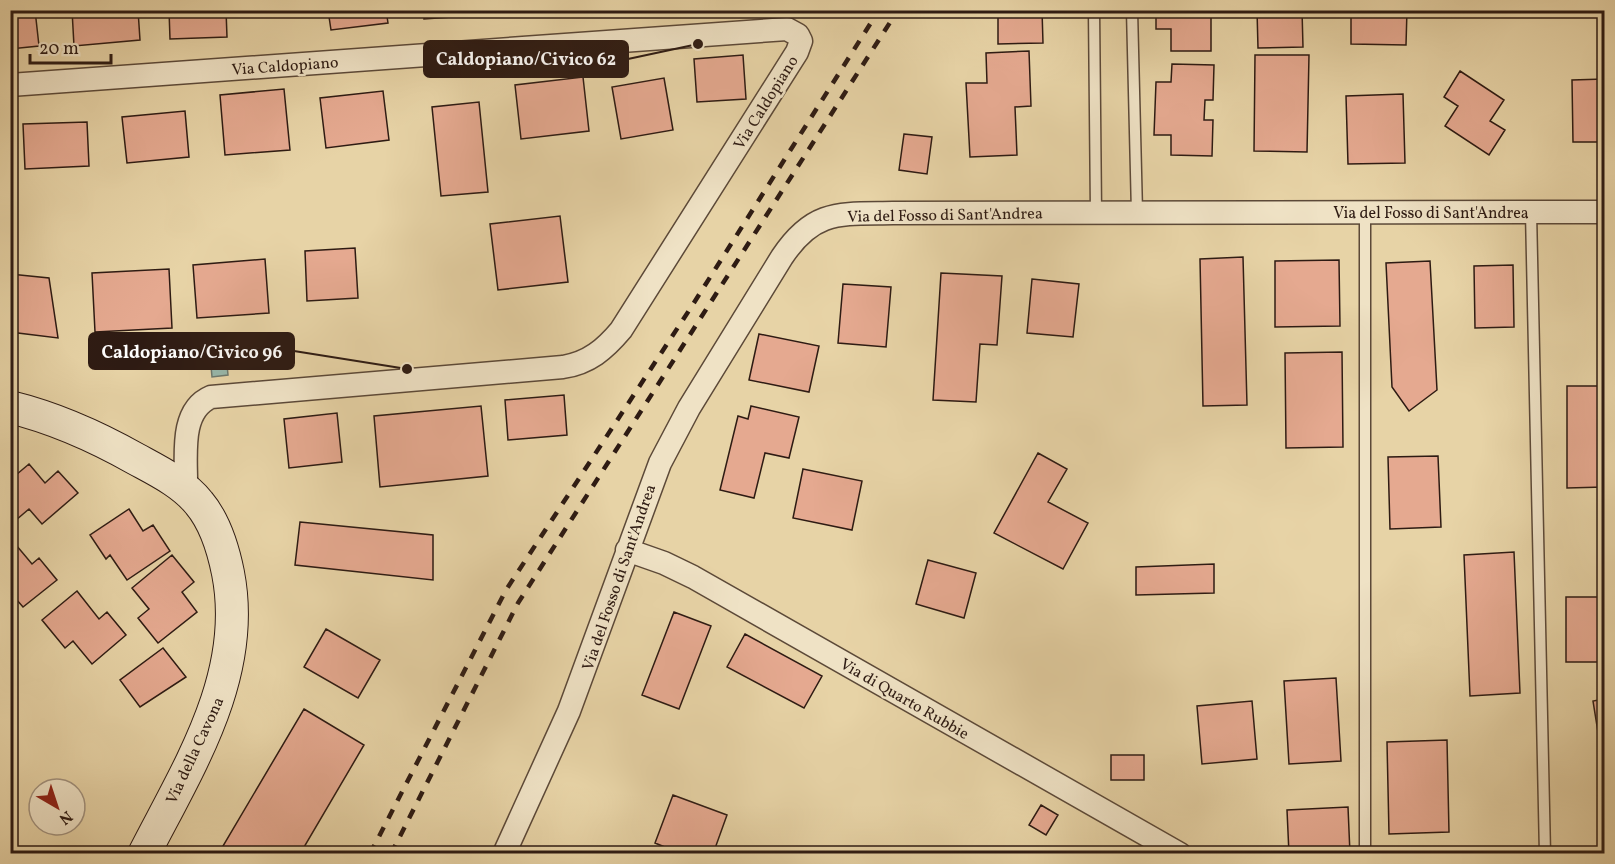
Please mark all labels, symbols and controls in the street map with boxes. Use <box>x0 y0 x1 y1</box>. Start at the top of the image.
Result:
scale bar <box>30 27 111 65</box>
text: 20 m <box>39 37 79 62</box>
callout: Caldopiano/Civico 62 <box>424 41 628 77</box>
text: Caldopiano/Civico 62 <box>436 48 616 73</box>
street label: Via Caldopiano <box>231 52 339 82</box>
street label: Via Caldopiano <box>729 52 804 154</box>
street label: Via del Fosso di Sant'Andrea <box>847 203 1043 229</box>
street label: Via del Fosso di Sant'Andrea <box>1333 203 1529 225</box>
callout: Caldopiano/Civico 96 <box>89 333 294 369</box>
text: Caldopiano/Civico 96 <box>101 341 283 366</box>
street label: Via del Fosso di Sant'Andrea <box>578 482 662 674</box>
street label: Via di Quarto Rubbie <box>836 654 972 746</box>
street label: Via della Cavona <box>161 694 230 808</box>
north arrow <box>27 777 87 837</box>
text: N <box>53 805 77 830</box>

